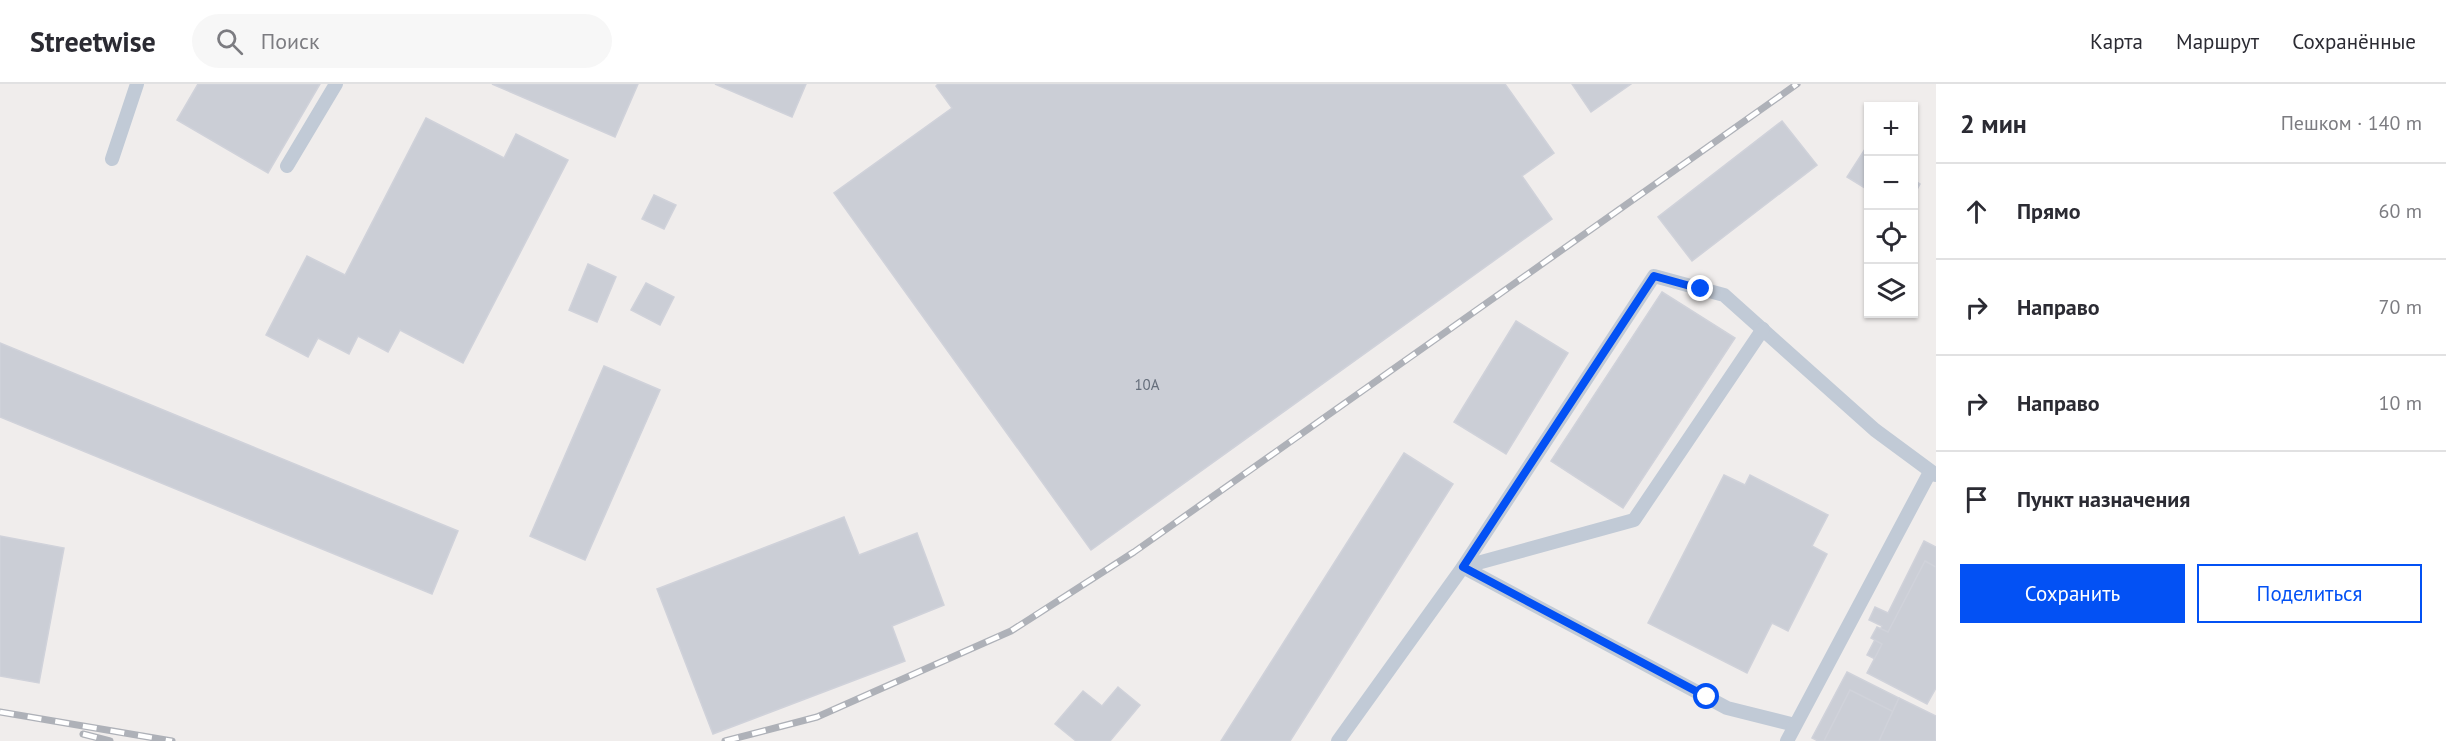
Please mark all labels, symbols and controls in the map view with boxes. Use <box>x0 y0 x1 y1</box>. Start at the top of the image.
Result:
search box <box>192 14 612 68</box>
text: Streetwise <box>30 23 156 60</box>
icon: search <box>213 25 246 58</box>
text: Поиск <box>261 27 320 55</box>
text: Карта <box>2090 28 2143 55</box>
text: Маршрут <box>2176 28 2259 55</box>
text: Сохранённые <box>2292 28 2416 55</box>
map controls <box>1864 102 1918 318</box>
button: + <box>1864 102 1918 156</box>
text: 2 мин <box>1960 107 2027 140</box>
text: Пешком · 140 m <box>2281 110 2422 136</box>
button: − <box>1864 156 1918 210</box>
icon: ahead <box>1960 195 1993 228</box>
text: Прямо <box>2017 197 2080 225</box>
text: 60 m <box>2379 198 2422 224</box>
button: locate <box>1864 210 1918 264</box>
button: layers <box>1864 264 1918 318</box>
route end <box>1687 275 1713 301</box>
icon: right <box>1960 291 1993 324</box>
text: Направо <box>2017 293 2100 321</box>
text: 70 m <box>2379 294 2422 320</box>
house number: 10А <box>1134 375 1160 394</box>
icon: right <box>1960 387 1993 420</box>
text: Направо <box>2017 389 2100 417</box>
text: 10 m <box>2379 390 2422 416</box>
icon: arrive <box>1960 483 1993 516</box>
text: Пункт назначения <box>2017 485 2190 513</box>
button: Сохранить <box>1960 564 2185 623</box>
button: Поделиться <box>2197 564 2422 623</box>
route start <box>1693 683 1719 709</box>

